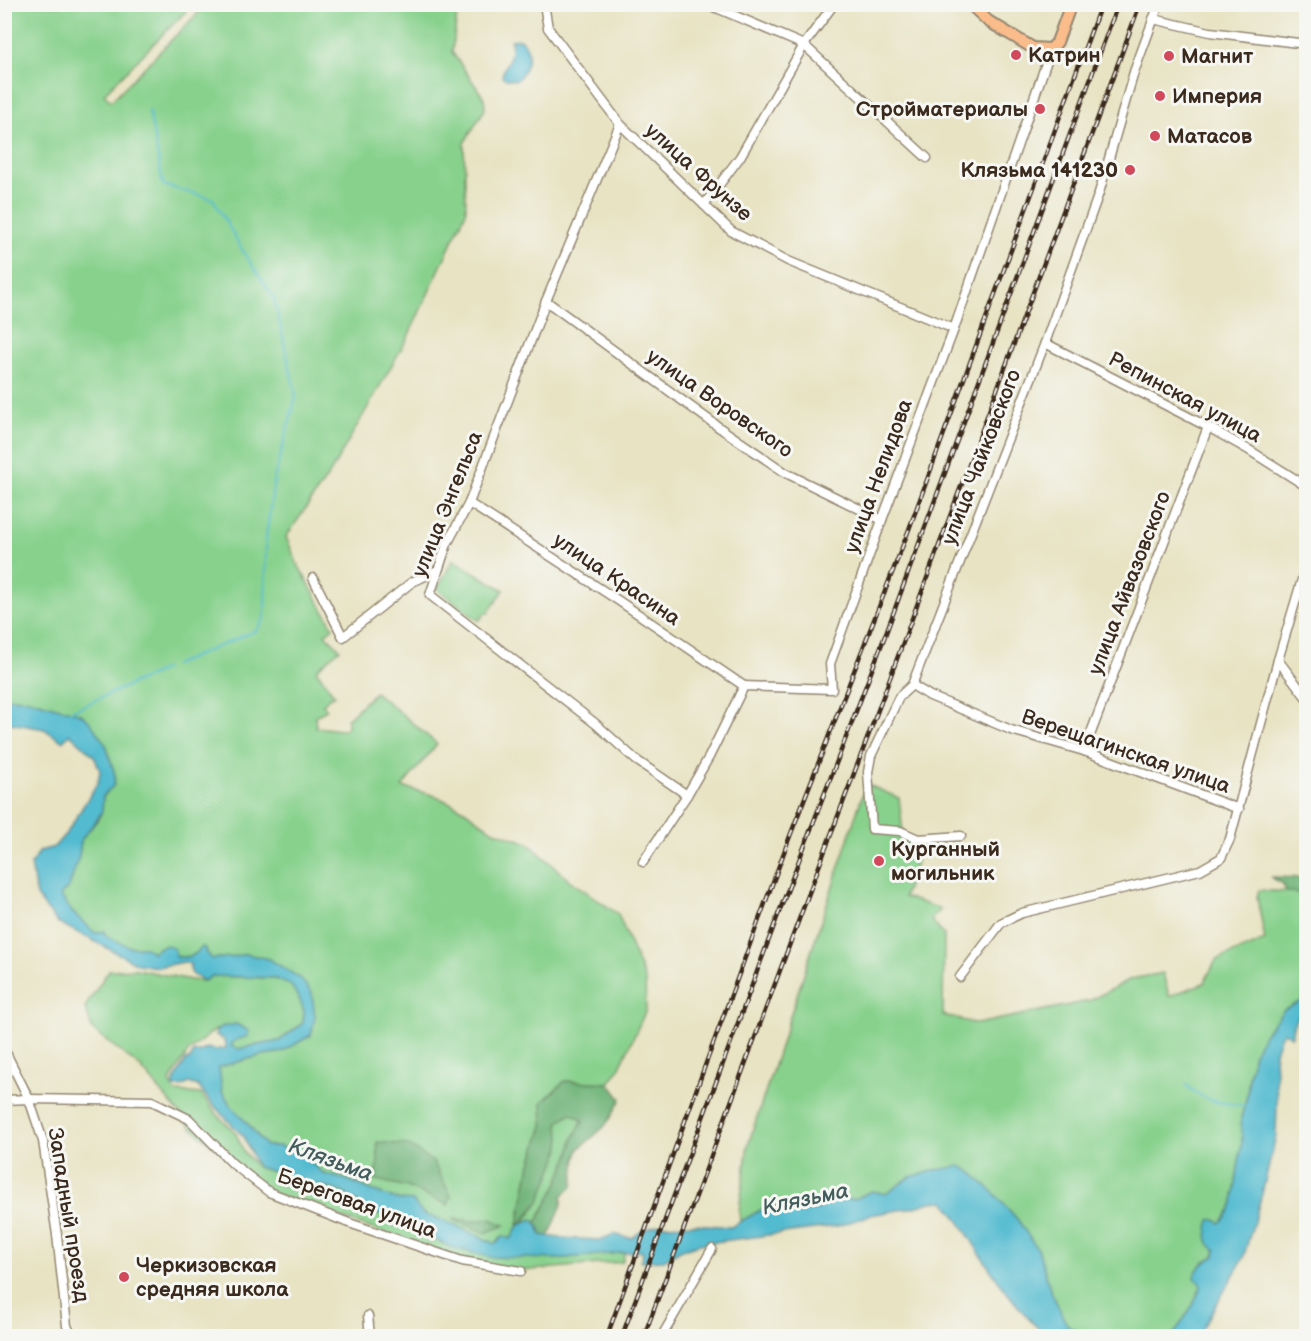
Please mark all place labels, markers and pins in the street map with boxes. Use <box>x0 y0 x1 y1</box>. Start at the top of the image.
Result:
place label: Катрин <box>1028 43 1101 68</box>
place label: Магнит <box>1181 44 1253 69</box>
marker: Катрин <box>1009 48 1023 62</box>
marker: Магнит <box>1162 49 1176 63</box>
place label: Империя <box>1172 84 1262 109</box>
marker: Империя <box>1153 89 1167 103</box>
place label: Стройматериалы <box>856 97 1028 122</box>
marker: Стройматериалы <box>1033 102 1047 116</box>
place label: Матасов <box>1167 124 1253 149</box>
marker: Матасов <box>1148 129 1162 143</box>
place label: Клязьма 141230 <box>961 158 1118 183</box>
marker: Клязьма 141230 <box>1123 163 1137 177</box>
place label: Курганный могильник <box>891 837 1000 886</box>
marker: Курганный могильник <box>872 854 886 868</box>
place label: Черкизовская средняя школа <box>136 1253 289 1302</box>
marker: Черкизовская средняя школа <box>117 1270 131 1284</box>

